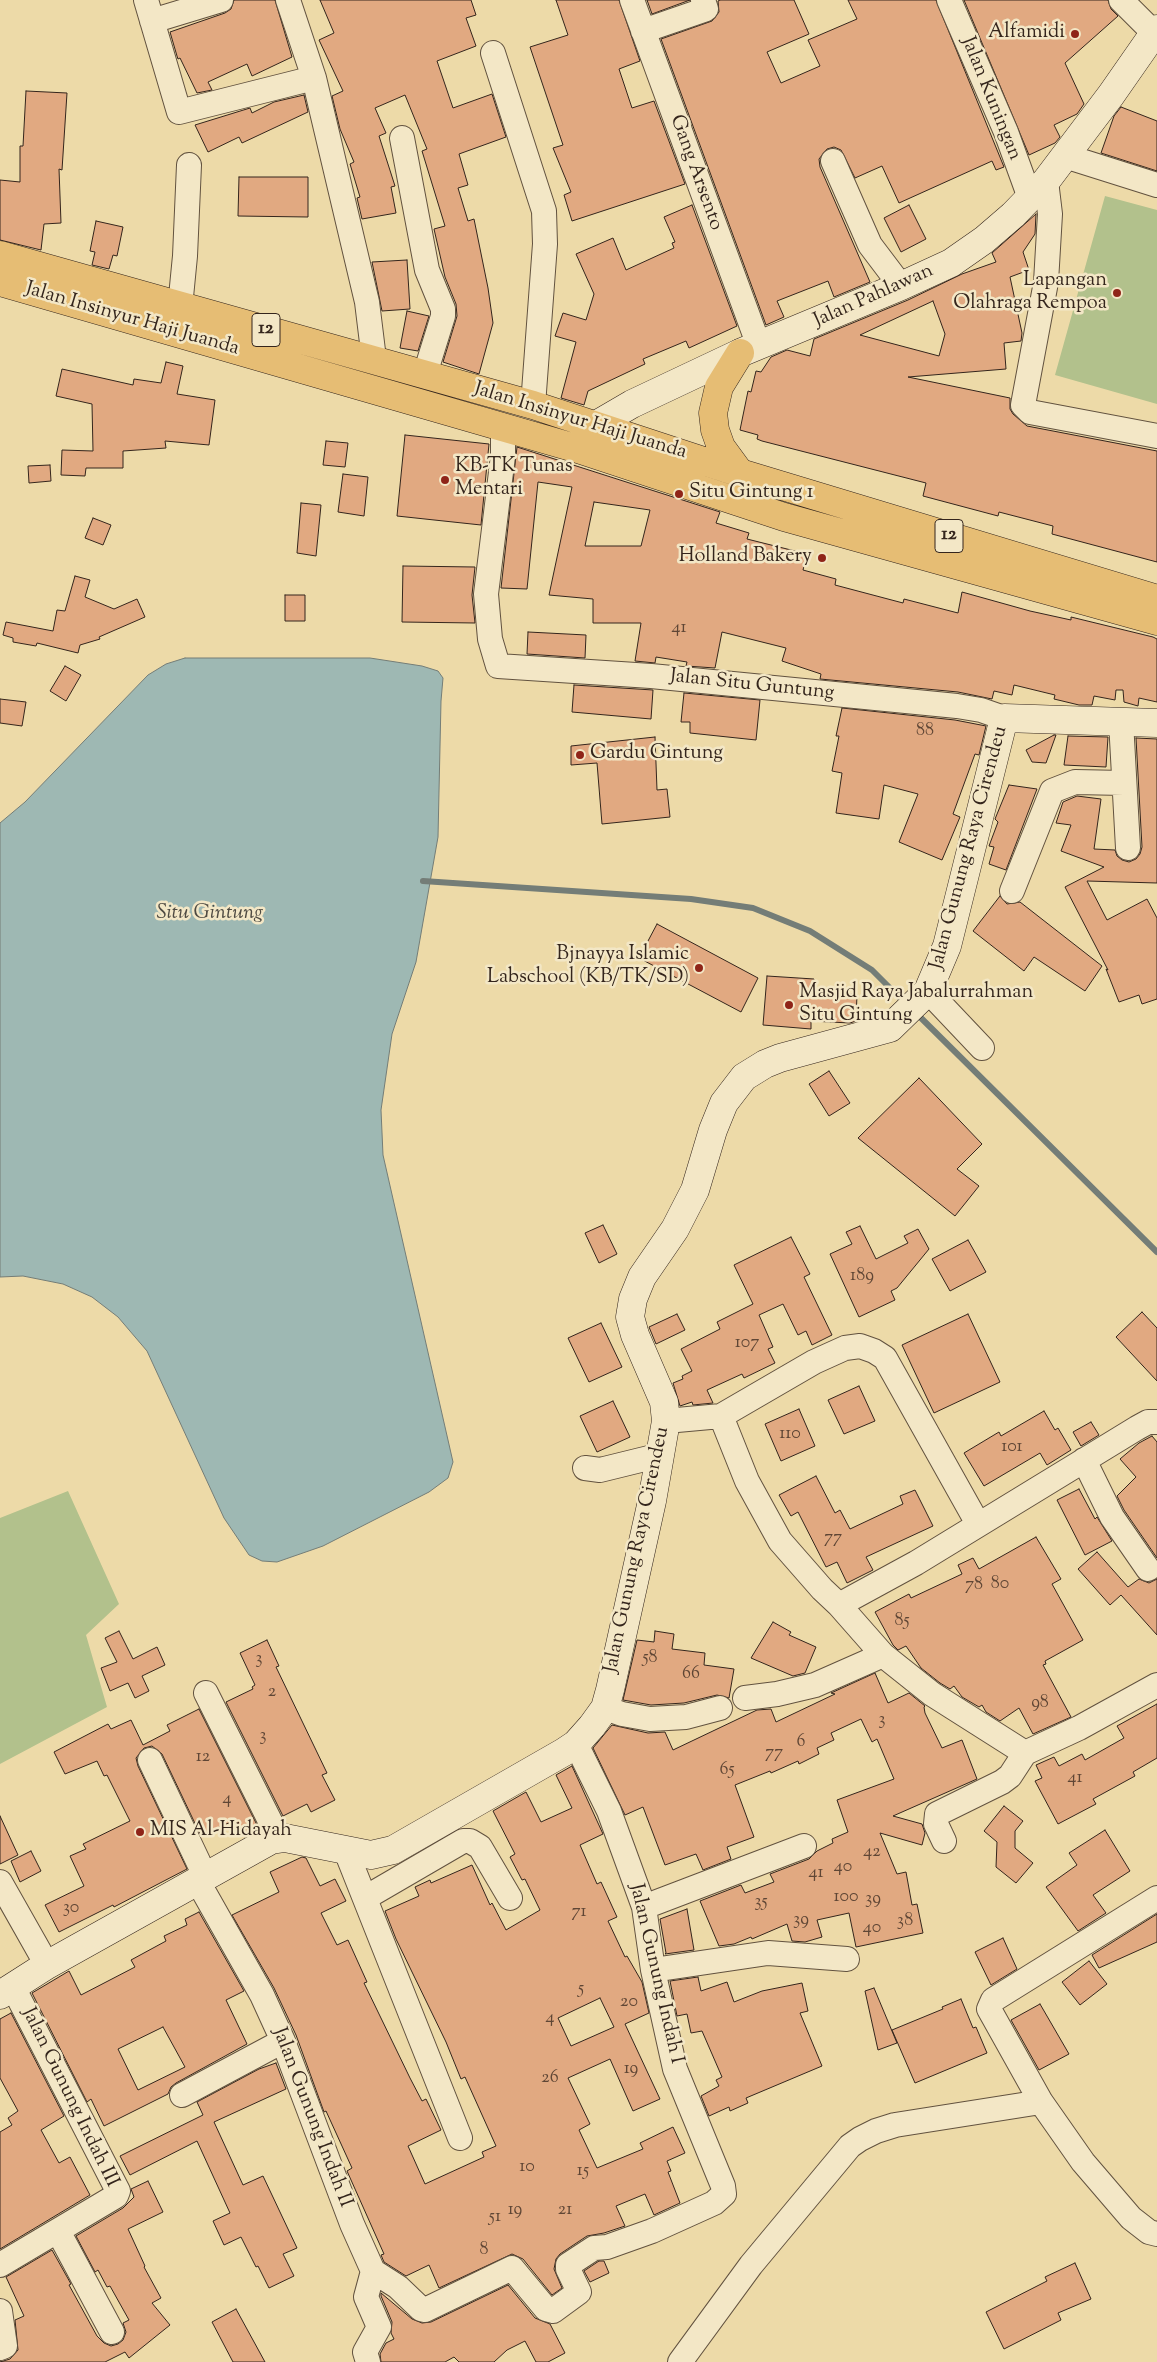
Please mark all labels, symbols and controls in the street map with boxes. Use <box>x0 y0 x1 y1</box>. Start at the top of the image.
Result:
place label: Alfamidi <box>988 22 1065 46</box>
marker: Alfamidi <box>1069 28 1081 40</box>
street label: Jalan Kuningan <box>954 34 1026 164</box>
street label: Gang Arsento <box>663 112 727 234</box>
street label: Jalan Pahlawan <box>810 260 938 334</box>
place label: Lapangan Olahraga Rempoa <box>953 270 1107 317</box>
street label: Jalan Insinyur Haji Juanda <box>22 278 242 362</box>
marker: Lapangan Olahraga Rempoa <box>1111 287 1123 299</box>
road number: 12 <box>252 314 280 346</box>
street label: Jalan Insinyur Haji Juanda <box>471 378 689 466</box>
place label: KB-TK Tunas Mentari <box>455 456 573 503</box>
marker: KB-TK Tunas Mentari <box>439 474 451 486</box>
place label: Situ Gintung 1 <box>689 482 814 506</box>
marker: Situ Gintung 1 <box>673 488 685 500</box>
road number: 12 <box>935 520 963 552</box>
place label: Holland Bakery <box>679 546 812 570</box>
marker: Holland Bakery <box>816 552 828 564</box>
house number: 41 <box>671 618 687 640</box>
street label: Jalan Situ Guntung <box>669 665 835 707</box>
house number: 88 <box>916 721 934 743</box>
street label: Jalan Gunung Raya Cirendeu <box>926 724 1014 972</box>
place label: Gardu Gintung <box>590 743 723 767</box>
marker: Gardu Gintung <box>574 749 586 761</box>
water label: Situ Gintung <box>157 901 263 927</box>
place label: Bjnayya Islamic Labschool (KB/TK/SD) <box>487 944 689 991</box>
marker: Bjnayya Islamic Labschool (KB/TK/SD) <box>693 962 705 974</box>
place label: Masjid Raya Jabalurrahman Situ Gintung <box>799 982 1033 1029</box>
marker: Masjid Raya Jabalurrahman Situ Gintung <box>783 999 795 1011</box>
house number: 189 <box>850 1266 874 1288</box>
house number: 107 <box>735 1333 759 1355</box>
house number: 110 <box>779 1424 801 1446</box>
street label: Jalan Gunung Raya Cirendeu <box>600 1425 676 1675</box>
house number: 101 <box>1001 1437 1023 1459</box>
house number: 77 <box>824 1528 842 1550</box>
house number: 80 <box>991 1574 1009 1596</box>
house number: 78 <box>965 1575 983 1597</box>
house number: 85 <box>894 1611 910 1633</box>
house number: 58 <box>642 1648 658 1670</box>
house number: 3 <box>255 1649 263 1671</box>
house number: 66 <box>682 1664 700 1686</box>
house number: 2 <box>268 1682 276 1704</box>
house number: 98 <box>1031 1693 1049 1715</box>
house number: 3 <box>878 1710 886 1732</box>
house number: 3 <box>259 1726 267 1748</box>
house number: 6 <box>797 1732 805 1754</box>
house number: 77 <box>765 1743 783 1765</box>
house number: 12 <box>196 1747 210 1769</box>
house number: 65 <box>719 1760 735 1782</box>
house number: 41 <box>1067 1768 1083 1790</box>
house number: 4 <box>222 1789 232 1811</box>
place label: MIS Al-Hidayah <box>150 1820 292 1844</box>
marker: MIS Al-Hidayah <box>134 1826 146 1838</box>
house number: 42 <box>863 1842 881 1864</box>
house number: 40 <box>834 1857 852 1879</box>
house number: 41 <box>808 1863 824 1885</box>
street label: Jalan Gunung Indah I <box>623 1882 687 2066</box>
house number: 100 <box>834 1887 858 1909</box>
house number: 39 <box>865 1889 881 1911</box>
house number: 35 <box>754 1892 768 1914</box>
house number: 30 <box>63 1898 79 1920</box>
house number: 71 <box>571 1902 587 1924</box>
house number: 39 <box>793 1910 809 1932</box>
house number: 38 <box>897 1911 913 1933</box>
house number: 40 <box>863 1918 881 1940</box>
house number: 5 <box>578 1979 584 2001</box>
house number: 20 <box>620 1992 638 2014</box>
street label: Jalan Gunung Indah III <box>15 2004 123 2192</box>
house number: 4 <box>545 2008 555 2030</box>
street label: Jalan Gunung Indah II <box>266 2025 356 2211</box>
house number: 19 <box>624 2059 638 2081</box>
house number: 26 <box>541 2068 559 2090</box>
house number: 10 <box>519 2157 535 2179</box>
house number: 15 <box>577 2161 589 2183</box>
house number: 19 <box>508 2200 522 2222</box>
house number: 21 <box>558 2200 572 2222</box>
house number: 51 <box>489 2207 501 2229</box>
house number: 8 <box>480 2240 488 2262</box>

